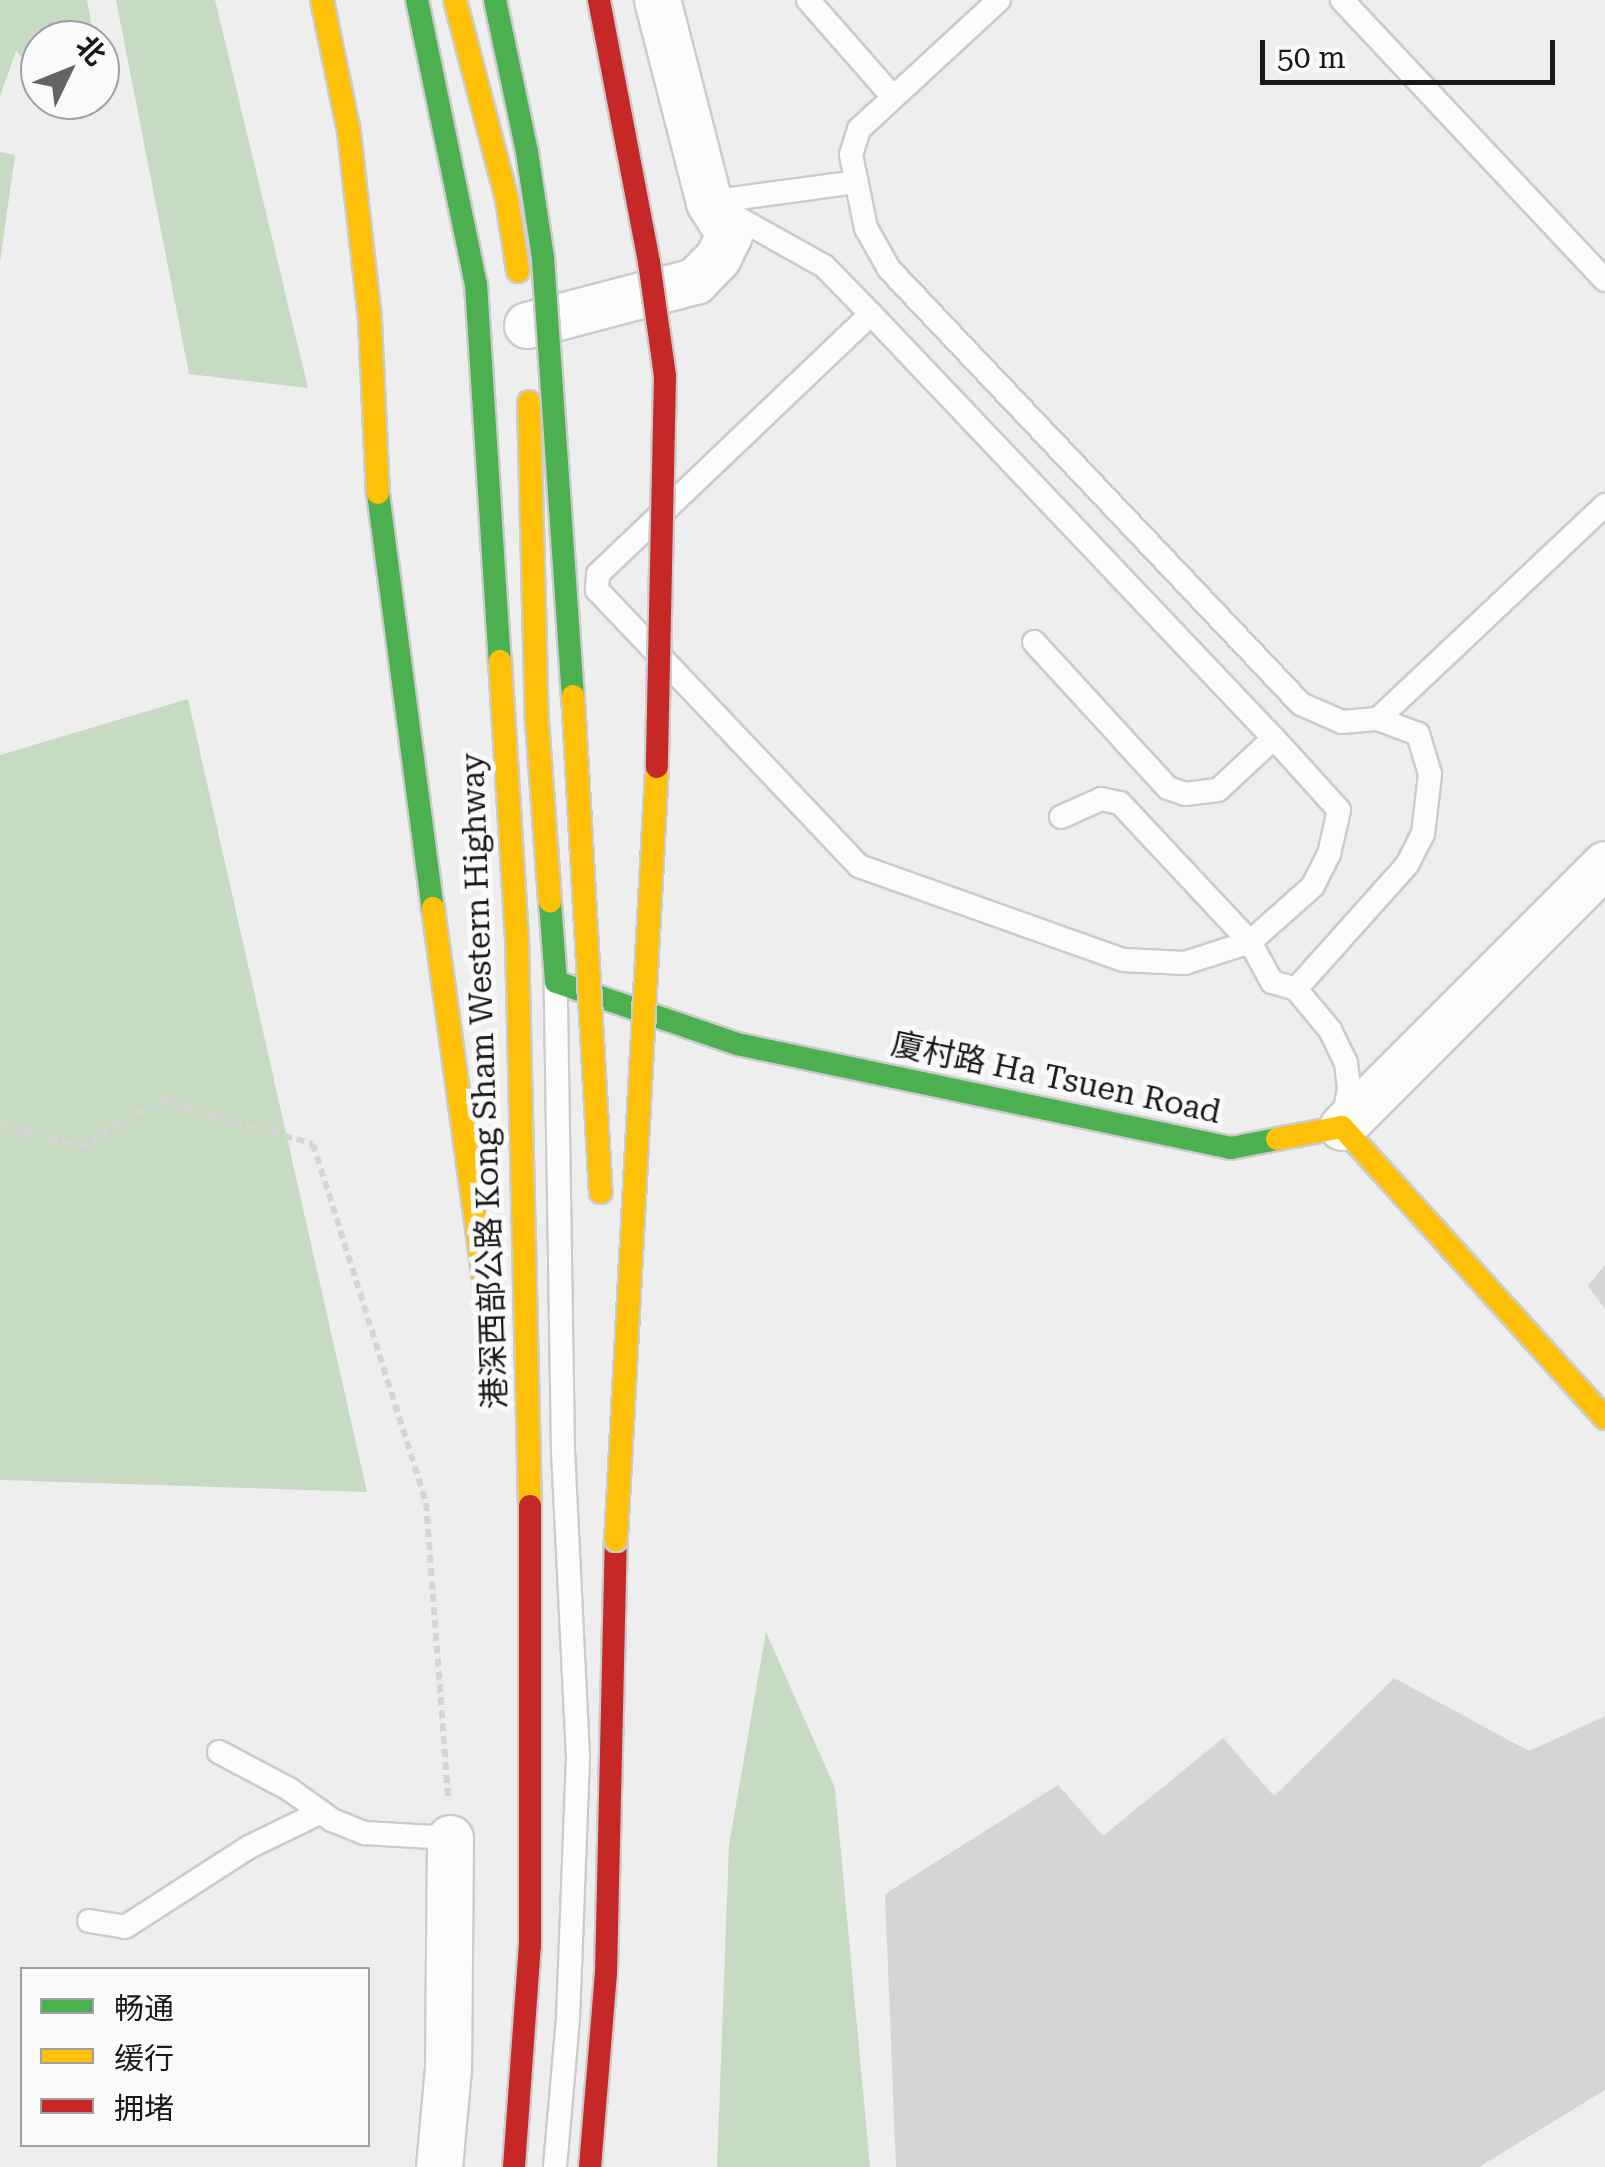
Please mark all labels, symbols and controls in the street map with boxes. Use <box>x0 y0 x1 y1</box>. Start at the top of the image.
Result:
north arrow <box>20 20 120 120</box>
scale bar <box>1265 20 1560 82</box>
text: 北 <box>69 29 112 72</box>
text: 50 m <box>1277 40 1346 75</box>
street label: 港深西部公路 Kong Sham Western Highway <box>453 752 515 1410</box>
street label: 廈村路 Ha Tsuen Road <box>888 1024 1224 1132</box>
legend <box>20 1967 370 2147</box>
text: 畅通 <box>114 1991 174 2026</box>
text: 缓行 <box>114 2041 174 2076</box>
text: 拥堵 <box>114 2091 174 2126</box>

